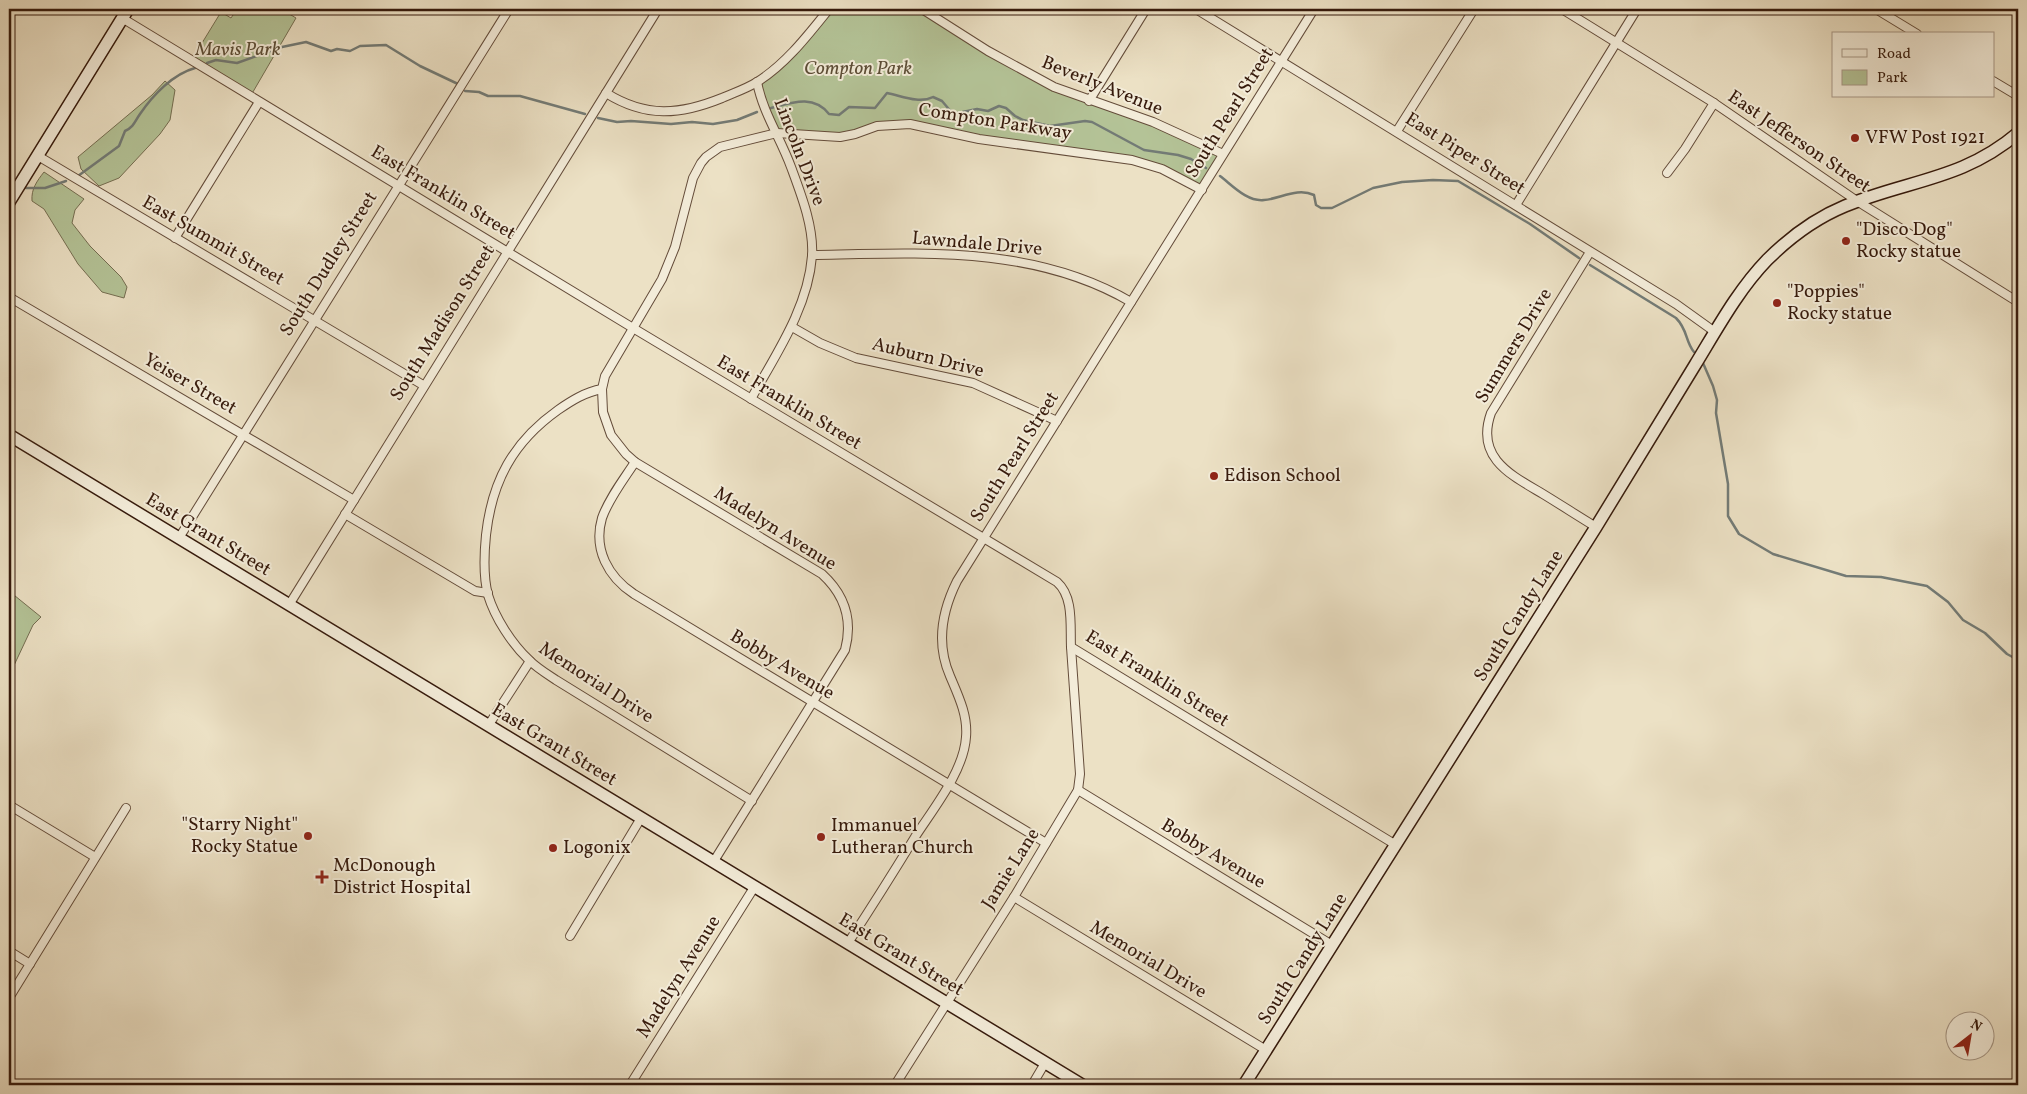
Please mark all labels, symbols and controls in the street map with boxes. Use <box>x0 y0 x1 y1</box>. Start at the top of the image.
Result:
legend <box>1832 32 1994 98</box>
park label: Mavis Park <box>194 37 281 63</box>
street label: South Pearl Street <box>1179 42 1281 183</box>
text: Road <box>1877 44 1911 65</box>
street label: Beverly Avenue <box>1037 50 1167 122</box>
park label: Compton Park <box>804 56 912 82</box>
text: Park <box>1877 68 1908 89</box>
street label: East Jefferson Street <box>1722 84 1876 200</box>
street label: Lincoln Drive <box>767 94 831 210</box>
street label: Compton Parkway <box>917 97 1073 147</box>
street label: East Piper Street <box>1400 106 1531 202</box>
place label: VFW Post 1921 <box>1865 125 1985 151</box>
marker: VFW Post 1921 <box>1849 132 1861 144</box>
street label: East Franklin Street <box>366 139 521 247</box>
street label: South Dudley Street <box>274 186 384 341</box>
street label: East Summit Street <box>137 190 289 292</box>
place label: "Disco Dog" Rocky statue <box>1856 217 1961 265</box>
street label: Lawndale Drive <box>911 225 1043 263</box>
marker: "Disco Dog" Rocky statue <box>1840 235 1852 247</box>
street label: South Madison Street <box>384 240 502 406</box>
place label: "Poppies" Rocky statue <box>1787 279 1892 327</box>
street label: Summers Drive <box>1469 284 1559 408</box>
marker: "Poppies" Rocky statue <box>1771 297 1783 309</box>
street label: Auburn Drive <box>869 332 987 384</box>
street label: Yeiser Street <box>139 347 242 421</box>
street label: East Franklin Street <box>712 349 867 457</box>
street label: South Pearl Street <box>964 386 1066 527</box>
place label: Edison School <box>1224 463 1341 489</box>
marker: Edison School <box>1208 470 1220 482</box>
street label: Madelyn Avenue <box>709 481 841 577</box>
street label: East Grant Street <box>140 487 276 583</box>
street label: South Candy Lane <box>1468 545 1570 687</box>
street label: Bobby Avenue <box>725 624 839 706</box>
street label: East Franklin Street <box>1080 624 1234 734</box>
street label: Memorial Drive <box>533 636 659 730</box>
street label: East Grant Street <box>486 697 622 793</box>
place label: "Starry Night" Rocky Statue <box>181 812 298 860</box>
place label: Immanuel Lutheran Church <box>831 813 974 861</box>
street label: Bobby Avenue <box>1156 813 1270 895</box>
street label: Jamie Lane <box>976 823 1046 915</box>
marker: "Starry Night" Rocky Statue <box>302 830 314 842</box>
marker: Immanuel Lutheran Church <box>815 831 827 843</box>
place label: Logonix <box>563 835 631 861</box>
marker: Logonix <box>547 842 559 854</box>
place label: McDonough District Hospital <box>333 853 471 901</box>
marker: McDonough District Hospital <box>315 870 329 884</box>
street label: South Candy Lane <box>1252 888 1354 1030</box>
street label: East Grant Street <box>833 907 969 1003</box>
street label: Madelyn Avenue <box>631 911 727 1043</box>
street label: Memorial Drive <box>1085 915 1211 1005</box>
north arrow <box>1944 1012 1994 1062</box>
text: N <box>1967 1015 1985 1037</box>

